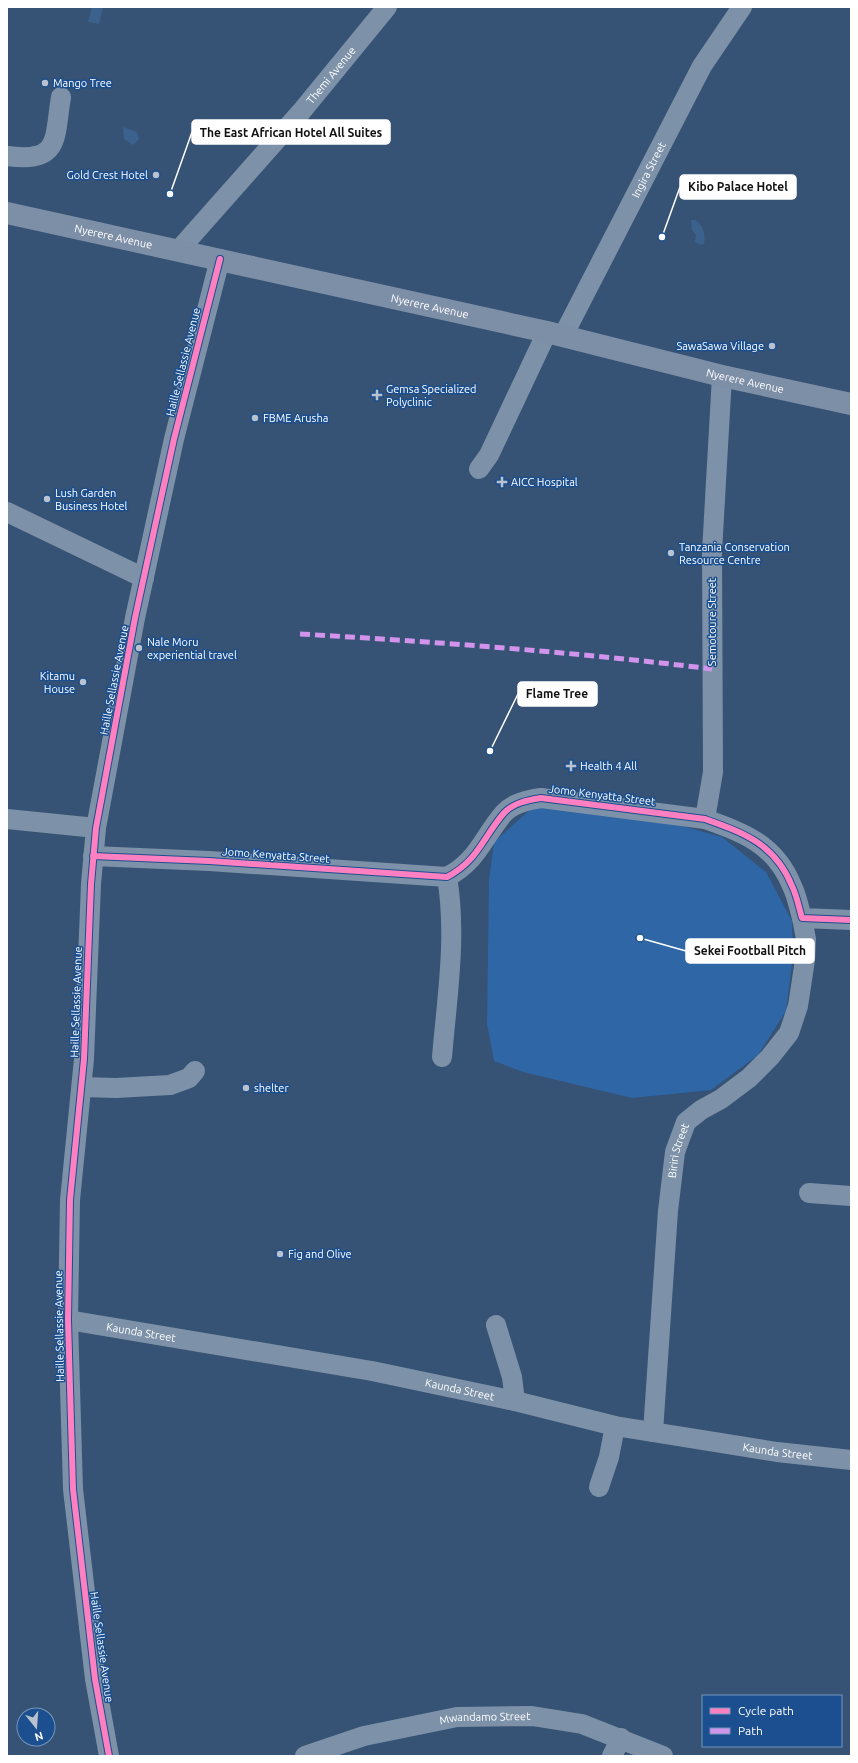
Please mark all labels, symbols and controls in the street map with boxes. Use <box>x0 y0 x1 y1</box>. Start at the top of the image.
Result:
street label: Themi Avenue <box>304 44 358 106</box>
place label: Mango Tree <box>53 77 112 89</box>
marker: Mango Tree <box>40 78 50 88</box>
callout: The East African Hotel All Suites <box>192 120 390 144</box>
text: The East African Hotel All Suites <box>200 126 383 139</box>
street label: Ingira Street <box>629 139 668 200</box>
place label: Gold Crest Hotel <box>66 169 148 181</box>
marker: Gold Crest Hotel <box>151 170 161 180</box>
callout: Kibo Palace Hotel <box>680 175 796 199</box>
text: Kibo Palace Hotel <box>688 180 788 193</box>
street label: Nyerere Avenue <box>73 222 153 251</box>
street label: Nyerere Avenue <box>390 292 470 321</box>
street label: Haille Sellassie Avenue <box>164 306 202 418</box>
place label: SawaSawa Village <box>676 340 764 352</box>
marker: SawaSawa Village <box>767 341 777 351</box>
street label: Nyerere Avenue <box>705 366 785 395</box>
place label: Gemsa Specialized Polyclinic <box>386 383 477 408</box>
marker: Gemsa Specialized Polyclinic <box>371 389 383 401</box>
place label: FBME Arusha <box>263 412 328 424</box>
marker: FBME Arusha <box>250 413 260 423</box>
marker: AICC Hospital <box>496 476 508 488</box>
place label: AICC Hospital <box>511 476 578 488</box>
place label: Lush Garden Business Hotel <box>55 487 128 512</box>
marker: Lush Garden Business Hotel <box>42 494 52 504</box>
place label: Tanzania Conservation Resource Centre <box>679 541 790 566</box>
marker: Tanzania Conservation Resource Centre <box>666 548 676 558</box>
street label: Semotoure Street <box>706 577 718 666</box>
street label: Haille Sellassie Avenue <box>97 624 131 736</box>
place label: Nale Moru experiential travel <box>147 636 237 661</box>
marker: Nale Moru experiential travel <box>134 643 144 653</box>
place label: Kitamu House <box>40 670 75 695</box>
marker: Kitamu House <box>78 677 88 687</box>
callout: Flame Tree <box>518 682 597 706</box>
text: Flame Tree <box>526 687 588 700</box>
marker: Health 4 All <box>565 760 577 772</box>
place label: Health 4 All <box>580 760 637 772</box>
street label: Jomo Kenyatta Street <box>548 782 657 808</box>
street label: Jomo Kenyatta Street <box>222 845 331 865</box>
callout: Sekei Football Pitch <box>686 939 814 963</box>
text: Sekei Football Pitch <box>694 944 806 957</box>
street label: Haille Sellassie Avenue <box>68 946 84 1058</box>
place label: shelter <box>254 1082 289 1094</box>
marker: shelter <box>241 1083 251 1093</box>
street label: Biriri Street <box>666 1121 691 1179</box>
place label: Fig and Olive <box>288 1248 352 1260</box>
marker: Fig and Olive <box>275 1249 285 1259</box>
street label: Haille Sellassie Avenue <box>52 1270 66 1382</box>
street label: Kaunda Street <box>105 1321 177 1344</box>
street label: Kaunda Street <box>424 1376 496 1403</box>
street label: Kaunda Street <box>742 1441 814 1462</box>
street label: Haille Sellassie Avenue <box>88 1591 116 1703</box>
legend <box>702 1695 842 1747</box>
text: Cycle path <box>738 1704 794 1717</box>
north arrow <box>16 1707 56 1747</box>
street label: Mwandamo Street <box>438 1710 531 1726</box>
text: Path <box>738 1724 763 1737</box>
text: N <box>33 1730 45 1744</box>

